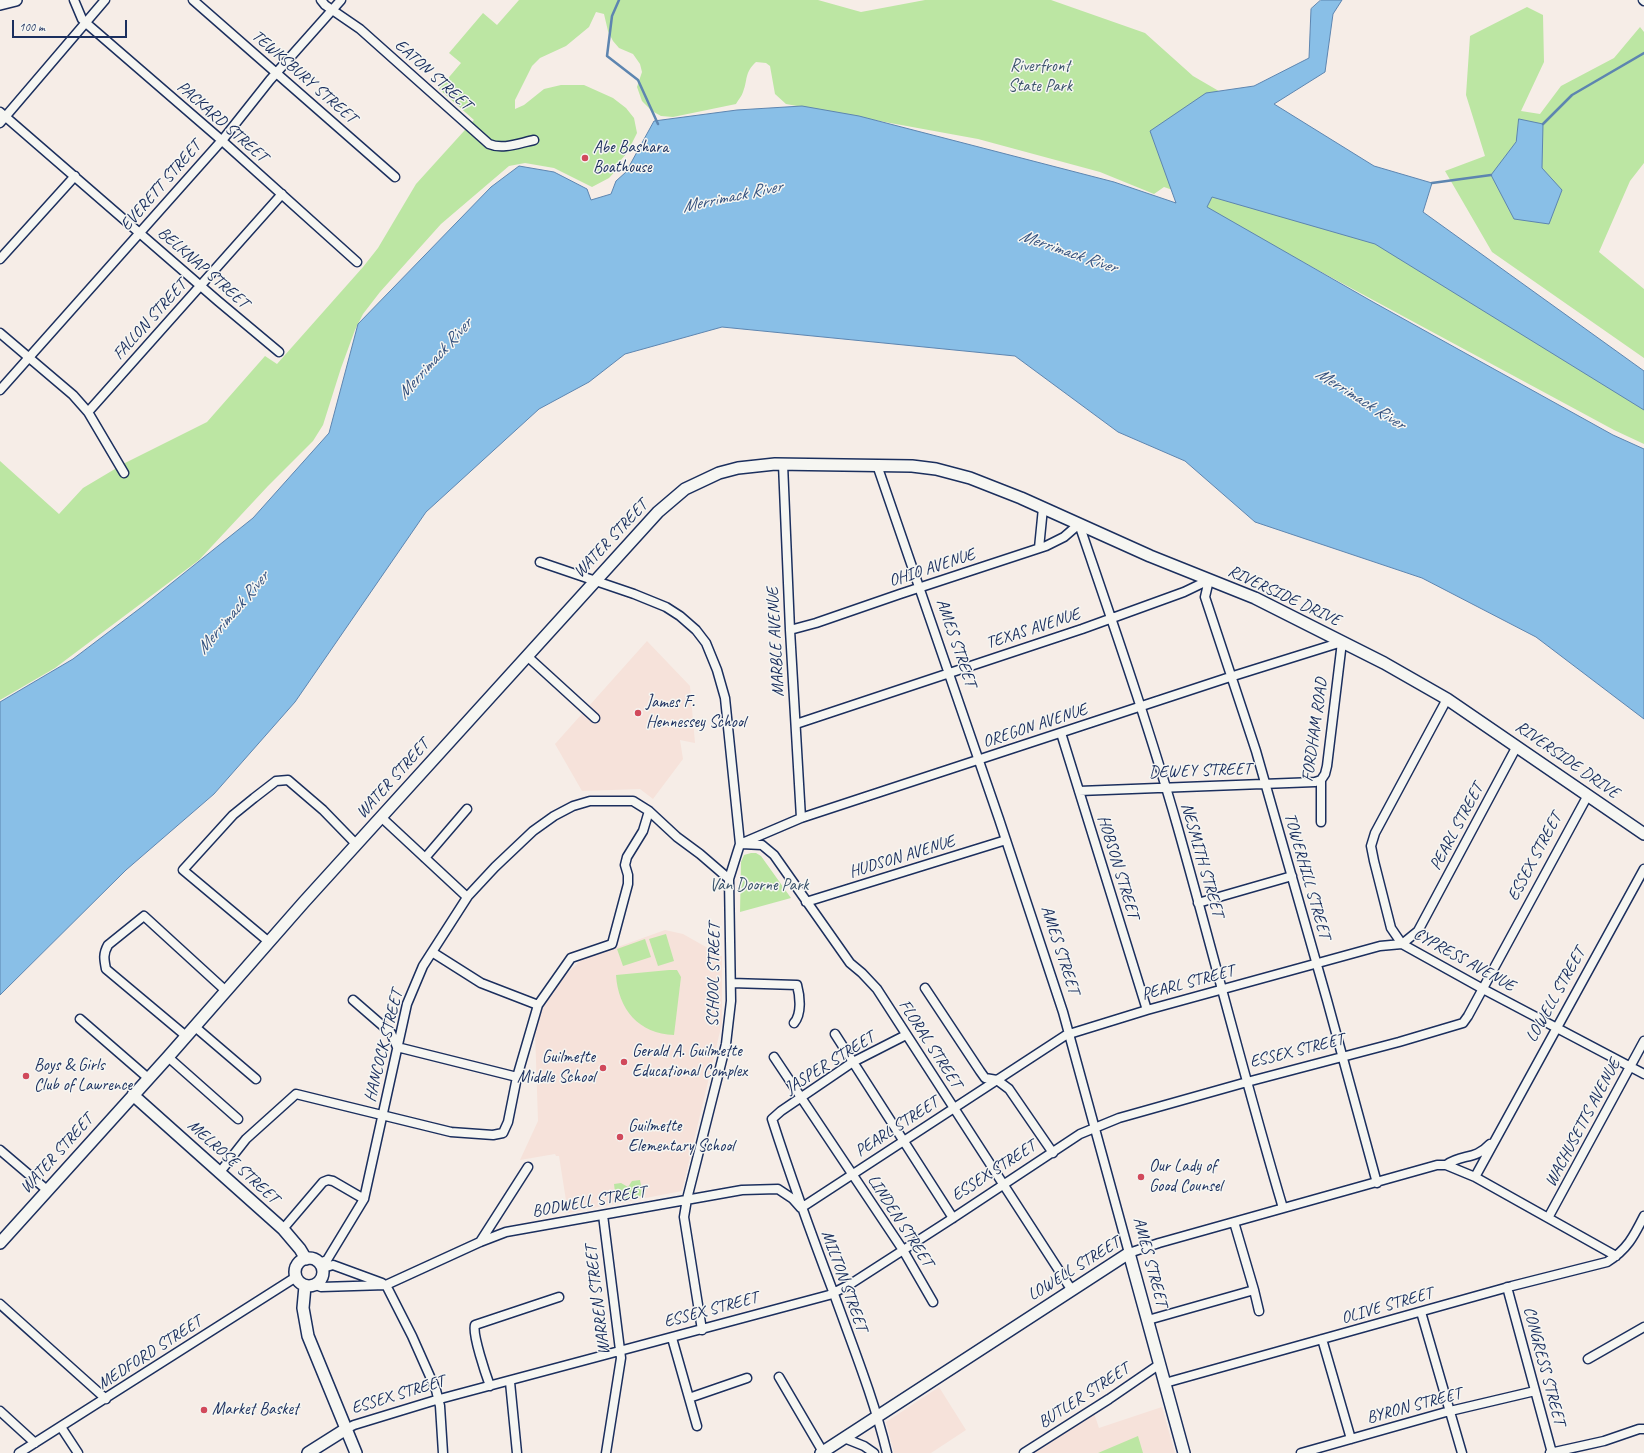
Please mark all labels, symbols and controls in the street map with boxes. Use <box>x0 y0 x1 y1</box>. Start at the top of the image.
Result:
scale bar <box>14 12 129 38</box>
text: 100 m <box>19 19 45 35</box>
street label: TEWKSBURY STREET <box>247 26 361 128</box>
street label: EATON STREET <box>390 35 476 115</box>
park label: Riverfront State Park <box>1008 57 1072 97</box>
street label: PACKARD STREET <box>172 77 272 167</box>
street label: EVERETT STREET <box>116 137 206 235</box>
place label: Abe Bashara Boathouse <box>593 138 668 178</box>
marker: Abe Bashara Boathouse <box>580 153 590 163</box>
water label: Merrimack River <box>680 176 784 218</box>
street label: BELKNAP STREET <box>153 223 253 313</box>
water label: Merrimack River <box>1017 225 1119 279</box>
street label: FALLON STREET <box>109 276 191 364</box>
water label: Merrimack River <box>393 314 477 404</box>
water label: Merrimack River <box>1311 363 1409 435</box>
street label: WATER STREET <box>570 496 652 582</box>
street label: OHIO AVENUE <box>886 545 978 591</box>
street label: RIVERSIDE DRIVE <box>1225 561 1343 631</box>
water label: Merrimack River <box>192 567 274 659</box>
street label: MARBLE AVENUE <box>763 587 789 697</box>
street label: AMES STREET <box>931 596 981 690</box>
street label: TEXAS AVENUE <box>984 604 1082 654</box>
street label: FORDHAM ROAD <box>1298 677 1332 783</box>
place label: James F. Hennessey School <box>646 693 746 733</box>
street label: OREGON AVENUE <box>980 699 1090 753</box>
marker: James F. Hennessey School <box>633 708 643 718</box>
street label: RIVERSIDE DRIVE <box>1511 717 1623 803</box>
street label: WATER STREET <box>352 735 434 823</box>
street label: DEWEY STREET <box>1148 759 1252 783</box>
street label: PEARL STREET <box>1426 780 1488 874</box>
street label: NESMITH STREET <box>1176 801 1228 919</box>
street label: ESSEX STREET <box>1503 810 1567 904</box>
street label: TOWERHILL STREET <box>1279 811 1335 941</box>
street label: HOBSON STREET <box>1093 813 1143 921</box>
street label: HUDSON AVENUE <box>847 831 957 883</box>
park label: Van Doorne Park <box>709 876 809 896</box>
street label: AMES STREET <box>1036 903 1084 997</box>
street label: SCHOOL STREET <box>703 923 725 1027</box>
street label: CYPRESS AVENUE <box>1410 924 1518 996</box>
street label: LOWELL STREET <box>1522 944 1590 1046</box>
street label: PEARL STREET <box>1139 961 1237 1005</box>
street label: HANCOCK STREET <box>360 988 408 1104</box>
street label: FLORAL STREET <box>894 996 966 1092</box>
street label: JASPER STREET <box>781 1027 879 1099</box>
street label: ESSEX STREET <box>1248 1029 1346 1073</box>
place label: Gerald A. Guilmette Educational Complex <box>632 1042 747 1082</box>
place label: Guilmette Middle School <box>517 1048 595 1088</box>
place label: Boys & Girls Club of Lawrence <box>34 1056 132 1096</box>
street label: WACHUSETTS AVENUE <box>1541 1056 1625 1190</box>
marker: Gerald A. Guilmette Educational Complex <box>619 1057 629 1067</box>
marker: Guilmette Middle School <box>598 1063 608 1073</box>
marker: Boys & Girls Club of Lawrence <box>21 1071 31 1081</box>
street label: PEARL STREET <box>852 1093 942 1161</box>
street label: WATER STREET <box>16 1110 98 1198</box>
street label: MELROSE STREET <box>183 1116 283 1208</box>
place label: Guilmette Elementary School <box>628 1117 734 1157</box>
marker: Guilmette Elementary School <box>615 1132 625 1142</box>
street label: ESSEX STREET <box>948 1136 1040 1206</box>
place label: Our Lady of Good Counsel <box>1149 1157 1222 1197</box>
street label: LINDEN STREET <box>863 1171 937 1271</box>
marker: Our Lady of Good Counsel <box>1136 1172 1146 1182</box>
street label: BODWELL STREET <box>530 1182 648 1222</box>
street label: AMES STREET <box>1128 1215 1172 1309</box>
street label: MILTON STREET <box>816 1228 872 1334</box>
street label: LOWELL STREET <box>1024 1233 1124 1305</box>
street label: WARREN STREET <box>581 1244 615 1356</box>
street label: OLIVE STREET <box>1339 1283 1435 1329</box>
street label: ESSEX STREET <box>662 1288 760 1332</box>
street label: CONGRESS STREET <box>1518 1305 1570 1427</box>
street label: MEDFORD STREET <box>94 1312 206 1394</box>
street label: BUTLER STREET <box>1035 1359 1133 1433</box>
street label: ESSEX STREET <box>349 1371 447 1419</box>
street label: BYRON STREET <box>1364 1384 1464 1428</box>
place label: Market Basket <box>212 1400 299 1420</box>
marker: Market Basket <box>199 1405 209 1415</box>

